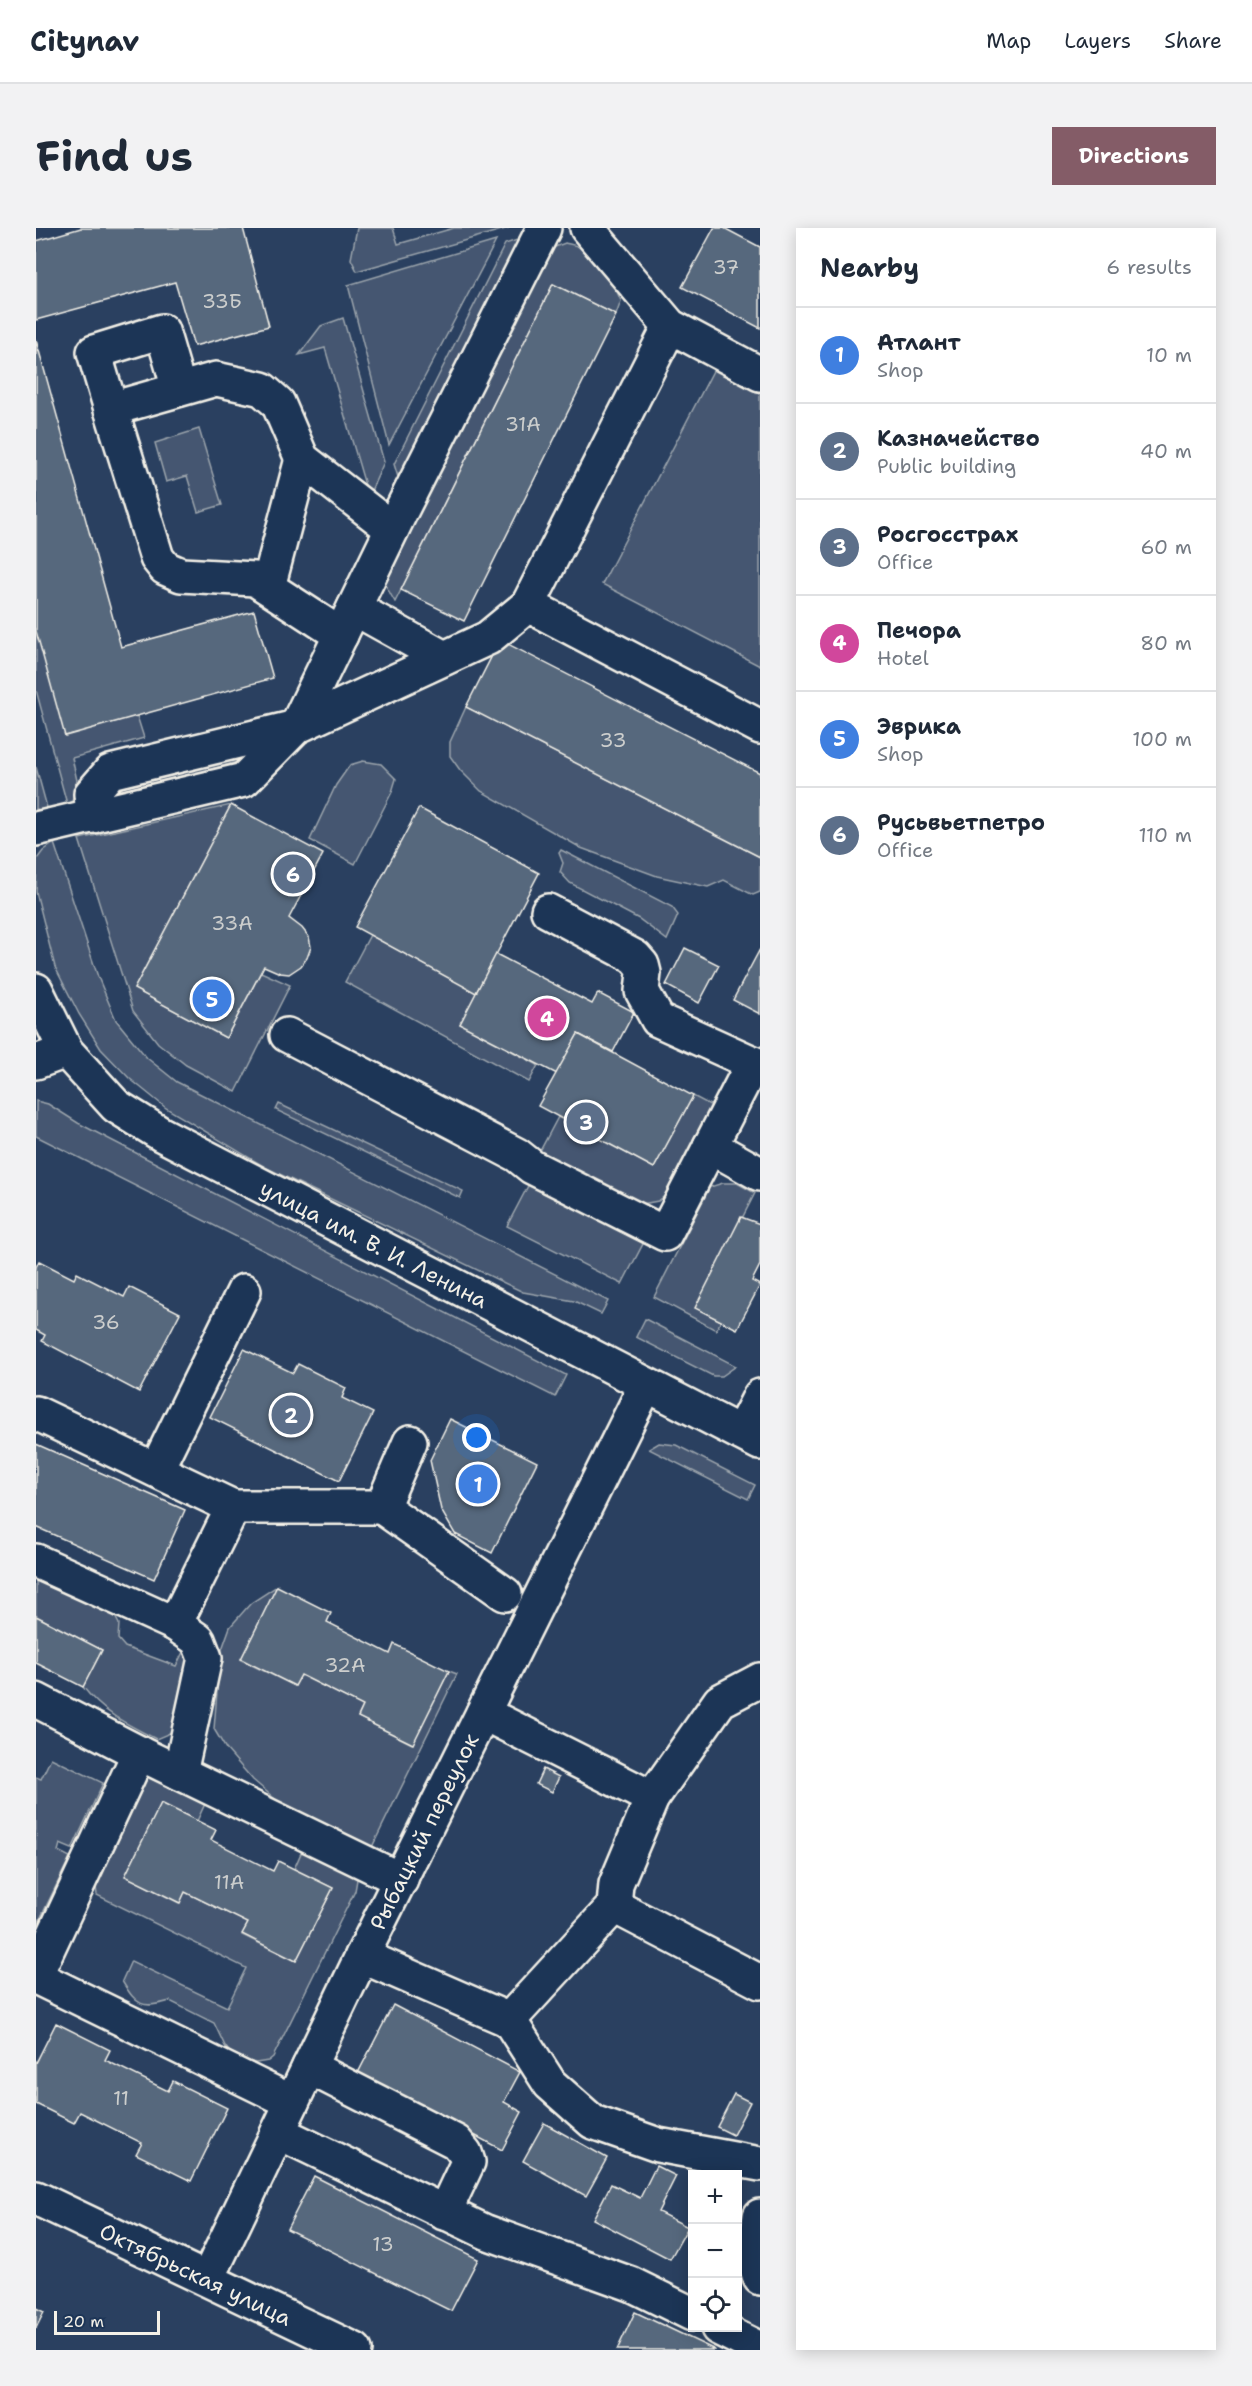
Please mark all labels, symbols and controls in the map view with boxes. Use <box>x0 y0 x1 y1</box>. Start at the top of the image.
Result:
text: Citynav <box>30 22 139 60</box>
text: Map <box>986 27 1031 55</box>
text: Layers <box>1064 27 1131 55</box>
text: Share <box>1164 27 1222 55</box>
button: Directions <box>1052 127 1216 185</box>
text: Find us <box>36 128 193 184</box>
text: Nearby <box>820 250 919 285</box>
house number: 37 <box>713 254 739 280</box>
text: 6 results <box>1106 254 1192 280</box>
house number: 33Б <box>202 288 242 314</box>
text: Атлант <box>877 328 961 357</box>
text: 1 <box>835 342 844 368</box>
text: 10 m <box>1146 342 1192 368</box>
text: Shop <box>877 357 924 383</box>
house number: 31А <box>505 411 541 437</box>
text: Казначейство <box>877 424 1040 453</box>
text: 2 <box>833 438 847 464</box>
text: 40 m <box>1140 438 1192 464</box>
text: Public building <box>877 453 1016 479</box>
text: Росгосстрах <box>877 520 1018 549</box>
text: 3 <box>833 534 847 560</box>
text: 60 m <box>1140 534 1192 560</box>
text: Office <box>877 549 933 575</box>
text: Печора <box>877 616 961 645</box>
text: 4 <box>833 630 847 656</box>
text: 80 m <box>1140 630 1192 656</box>
text: Hotel <box>877 645 929 671</box>
text: Эврика <box>877 712 961 741</box>
text: 5 <box>833 726 846 752</box>
text: 100 m <box>1132 726 1192 752</box>
house number: 33 <box>600 727 626 753</box>
text: Shop <box>877 741 924 767</box>
text: Русьвьетпетро <box>877 808 1045 837</box>
text: 6 <box>833 822 847 848</box>
text: 110 m <box>1138 822 1192 848</box>
text: Office <box>877 837 933 863</box>
pin: 6 <box>274 852 312 896</box>
house number: 33А <box>211 910 253 936</box>
pin: 5 <box>192 976 231 1022</box>
pin: 4 <box>528 996 566 1040</box>
pin: 3 <box>566 1100 606 1144</box>
street label: улица им. В. И. Ленина <box>255 1174 493 1315</box>
house number: 36 <box>92 1309 120 1335</box>
pin: 2 <box>272 1392 310 1438</box>
your location <box>462 1423 491 1452</box>
pin: 1 <box>458 1462 498 1506</box>
house number: 32А <box>324 1652 366 1678</box>
street label: Рыбацкий переулок <box>363 1728 486 1935</box>
house number: 11А <box>214 1869 244 1895</box>
house number: 11 <box>113 2085 129 2111</box>
map controls <box>688 2170 742 2332</box>
button: + <box>688 2170 742 2224</box>
street label: Октябрьская улица <box>95 2216 297 2333</box>
button: − <box>688 2224 742 2278</box>
house number: 13 <box>372 2231 394 2257</box>
button: locate <box>688 2278 742 2332</box>
scale bar <box>54 2308 160 2336</box>
text: 20 m <box>63 2311 104 2332</box>

